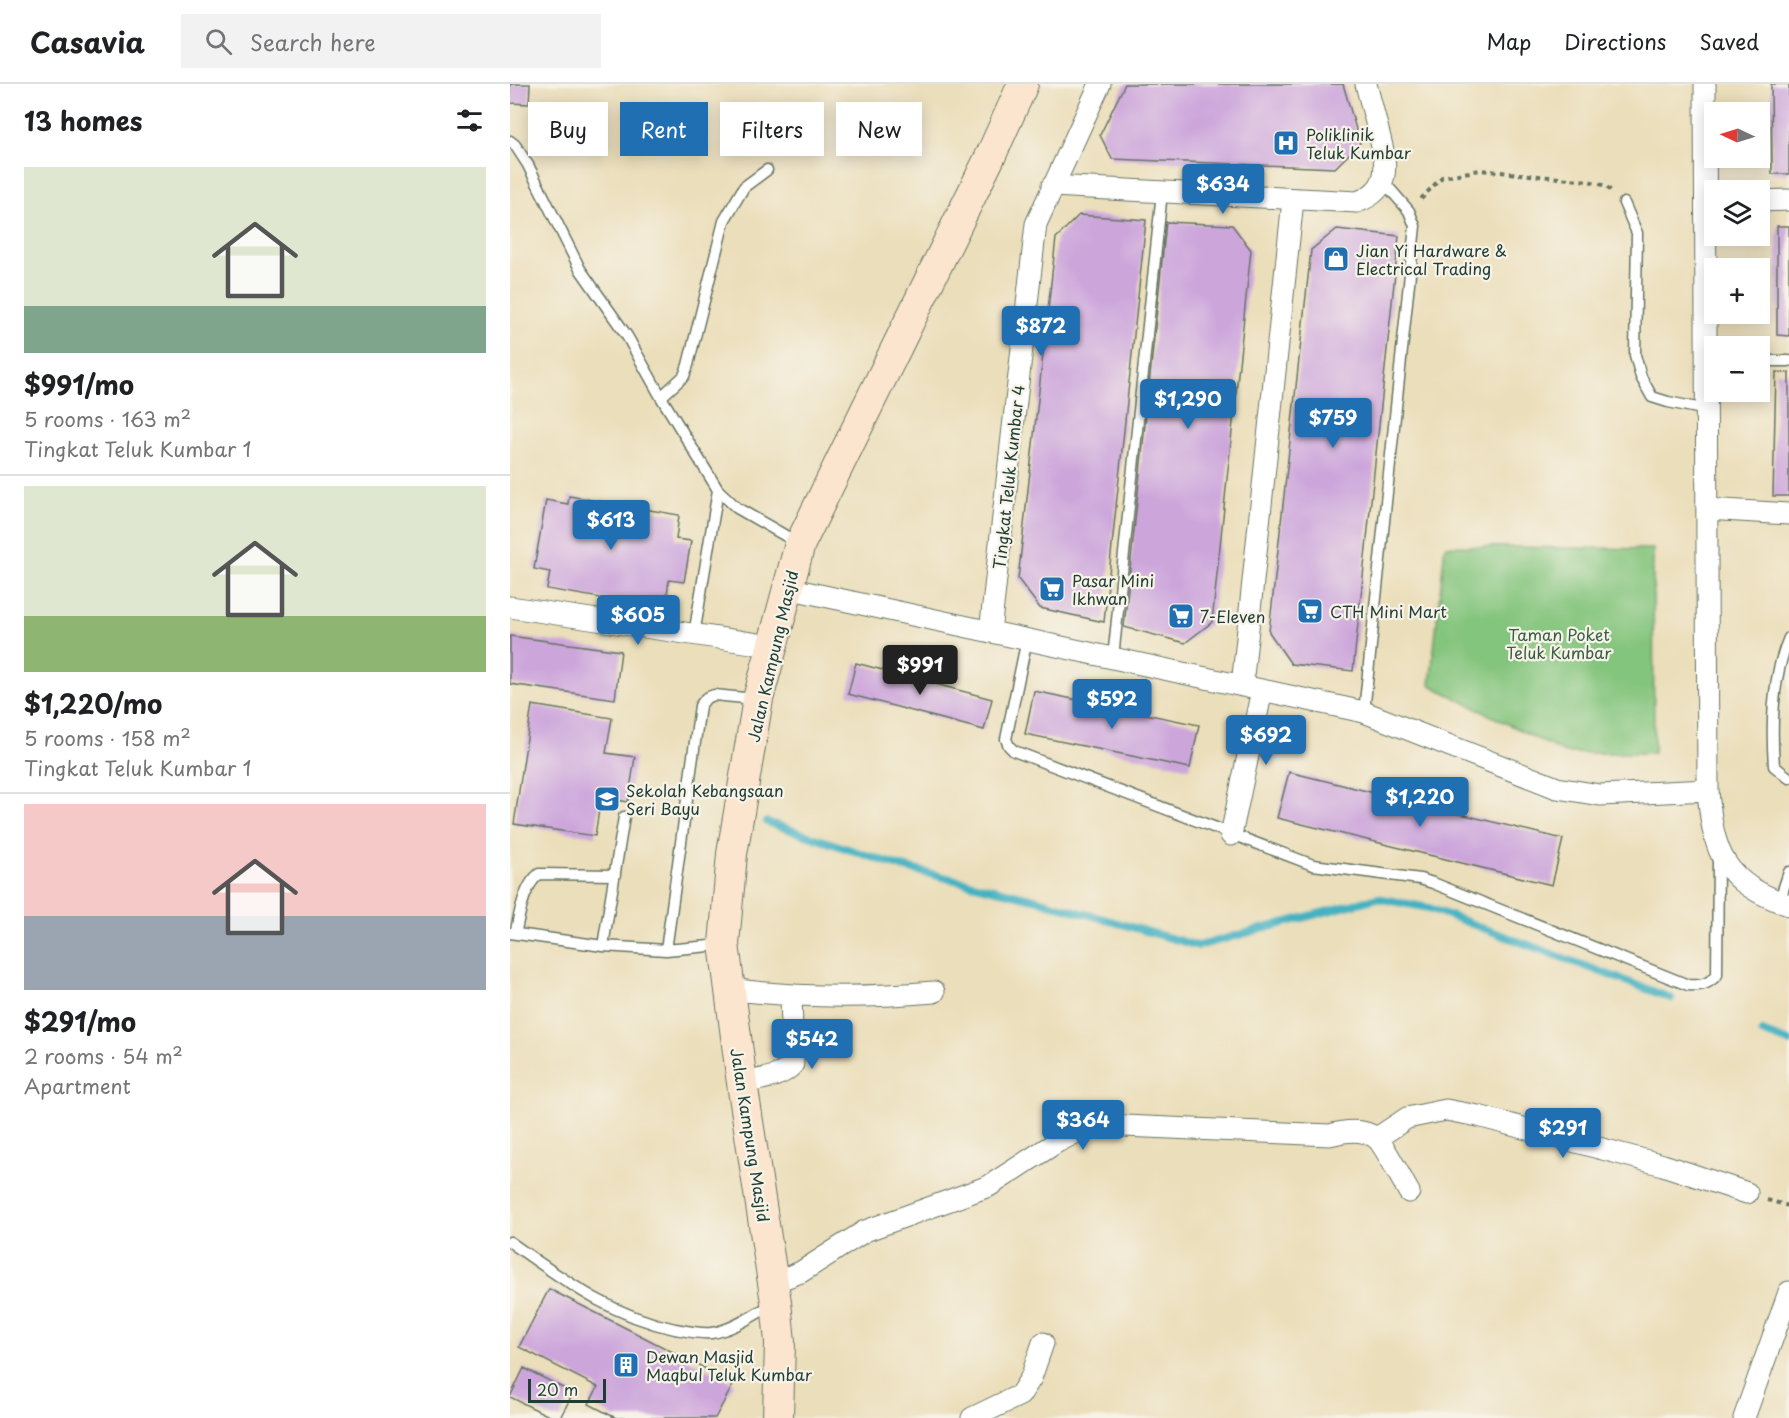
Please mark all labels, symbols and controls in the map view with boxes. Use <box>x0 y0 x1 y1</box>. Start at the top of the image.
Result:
search box <box>181 14 601 68</box>
text: Casavia <box>30 20 145 63</box>
icon: search <box>202 25 235 58</box>
text: Search here <box>250 25 376 58</box>
text: Map <box>1486 25 1531 57</box>
text: Directions <box>1564 25 1666 57</box>
text: Saved <box>1699 25 1759 57</box>
text: 13 homes <box>24 101 142 140</box>
chip: Buy <box>528 102 608 156</box>
chip: Rent <box>620 102 708 156</box>
chip: Filters <box>720 102 824 156</box>
chip: New <box>836 102 922 156</box>
north arrow <box>1704 102 1770 168</box>
map controls <box>1704 102 1770 402</box>
icon: filters <box>453 104 486 137</box>
place label: Poliklinik Teluk Kumbar <box>1306 122 1412 164</box>
hospital icon: Poliklinik Teluk Kumbar <box>1271 128 1301 158</box>
pin: $634 <box>1187 164 1259 215</box>
text: $634 <box>1196 168 1250 198</box>
button: layers <box>1704 180 1770 246</box>
icon: home <box>201 206 309 314</box>
place label: Jian Yi Hardware & Electrical Trading <box>1356 238 1507 280</box>
shop icon: Jian Yi Hardware & Electrical Trading <box>1321 244 1351 274</box>
button: + <box>1704 258 1770 324</box>
pin: $872 <box>1005 306 1077 357</box>
text: $872 <box>1016 310 1066 340</box>
button: − <box>1704 336 1770 402</box>
text: $991/mo <box>24 365 134 404</box>
pin: $1,290 <box>1139 379 1237 430</box>
text: $1,290 <box>1154 383 1222 413</box>
street label: Tingkat Teluk Kumbar 4 <box>986 384 1030 570</box>
pin: $759 <box>1297 398 1369 449</box>
text: $759 <box>1309 402 1357 432</box>
text: 5 rooms · 163 m² <box>24 404 191 434</box>
text: Tingkat Teluk Kumbar 1 <box>24 434 251 464</box>
pin: $613 <box>575 500 647 551</box>
text: $613 <box>587 504 635 534</box>
icon: home <box>201 525 309 633</box>
street label: Jalan Kampung Masjid <box>741 568 803 744</box>
place label: Pasar Mini Ikhwan <box>1072 568 1154 610</box>
supermarket icon: Pasar Mini Ikhwan <box>1037 574 1067 604</box>
pin: $605 <box>602 595 674 646</box>
supermarket icon: CTH Mini Mart <box>1295 596 1325 626</box>
text: $605 <box>611 599 665 629</box>
place label: CTH Mini Mart <box>1330 599 1447 623</box>
supermarket icon: 7-Eleven <box>1166 601 1196 631</box>
place label: 7-Eleven <box>1200 604 1265 628</box>
park label: Taman Poket Teluk Kumbar <box>1506 622 1612 664</box>
pin: $991 <box>884 645 956 696</box>
text: $991 <box>897 649 943 679</box>
pin: $592 <box>1076 679 1148 730</box>
text: $592 <box>1087 683 1137 713</box>
text: $1,220/mo <box>24 684 162 723</box>
pin: $692 <box>1230 715 1302 766</box>
text: $692 <box>1240 719 1292 749</box>
text: 5 rooms · 158 m² <box>24 723 191 753</box>
text: Tingkat Teluk Kumbar 1 <box>24 753 251 783</box>
pin: $1,220 <box>1371 777 1469 828</box>
place label: Sekolah Kebangsaan Seri Bayu <box>626 778 784 820</box>
text: $1,220 <box>1386 781 1454 811</box>
school or university icon: Sekolah Kebangsaan Seri Bayu <box>592 784 622 814</box>
icon: home <box>201 843 309 951</box>
text: $291/mo <box>24 1002 136 1041</box>
pin: $542 <box>776 1019 848 1070</box>
text: $542 <box>786 1023 838 1053</box>
text: 2 rooms · 54 m² <box>24 1041 183 1071</box>
street label: Jalan Kampung Masjid <box>725 1046 777 1224</box>
text: Apartment <box>24 1071 131 1101</box>
pin: $364 <box>1047 1100 1119 1151</box>
text: $364 <box>1056 1104 1110 1134</box>
pin: $291 <box>1527 1108 1599 1159</box>
text: $291 <box>1539 1112 1587 1142</box>
place label: Dewan Masjid Maqbul Teluk Kumbar <box>646 1344 813 1386</box>
building icon: Dewan Masjid Maqbul Teluk Kumbar <box>611 1350 641 1380</box>
scale bar <box>528 1376 606 1404</box>
text: 20 m <box>537 1377 578 1401</box>

